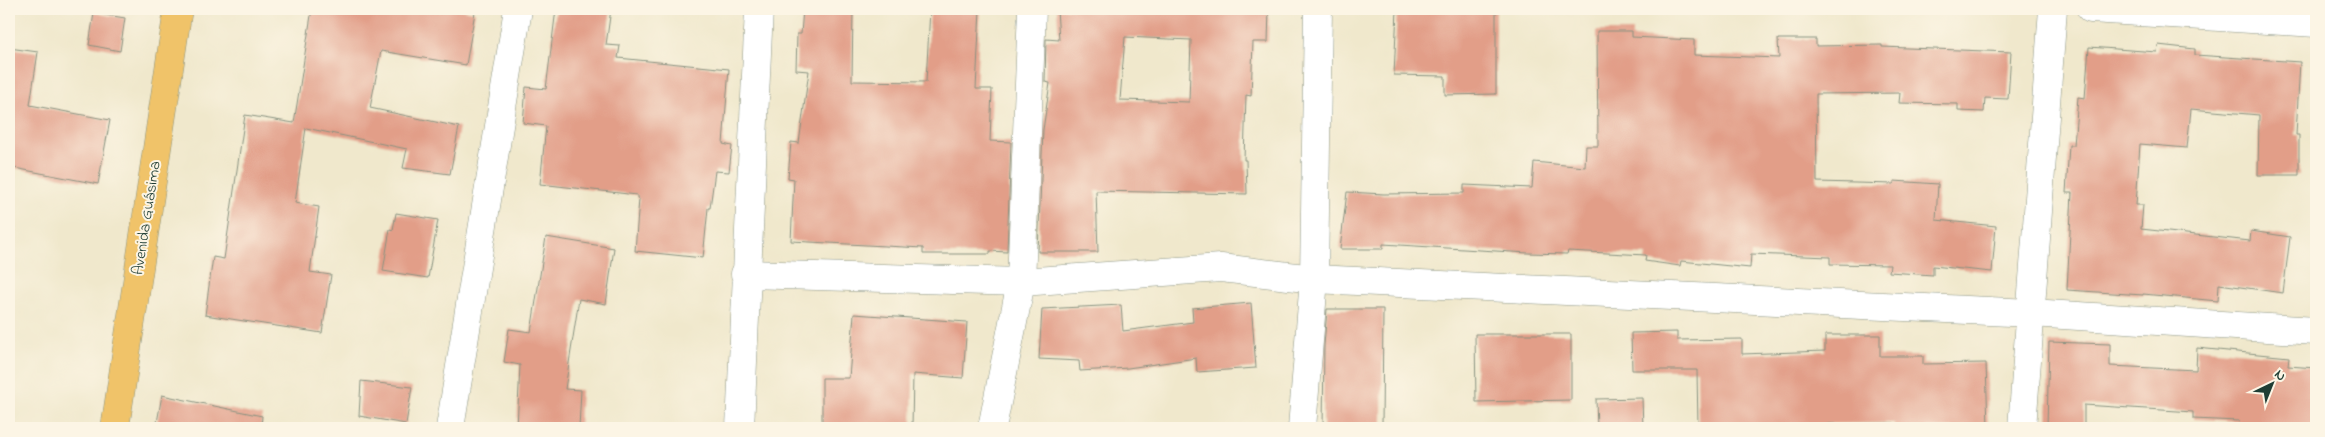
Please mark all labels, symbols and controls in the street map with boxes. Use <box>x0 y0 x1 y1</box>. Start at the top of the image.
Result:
street label: Avenida Guásima <box>126 159 168 277</box>
north arrow <box>2248 360 2298 410</box>
text: N <box>2269 365 2290 386</box>

